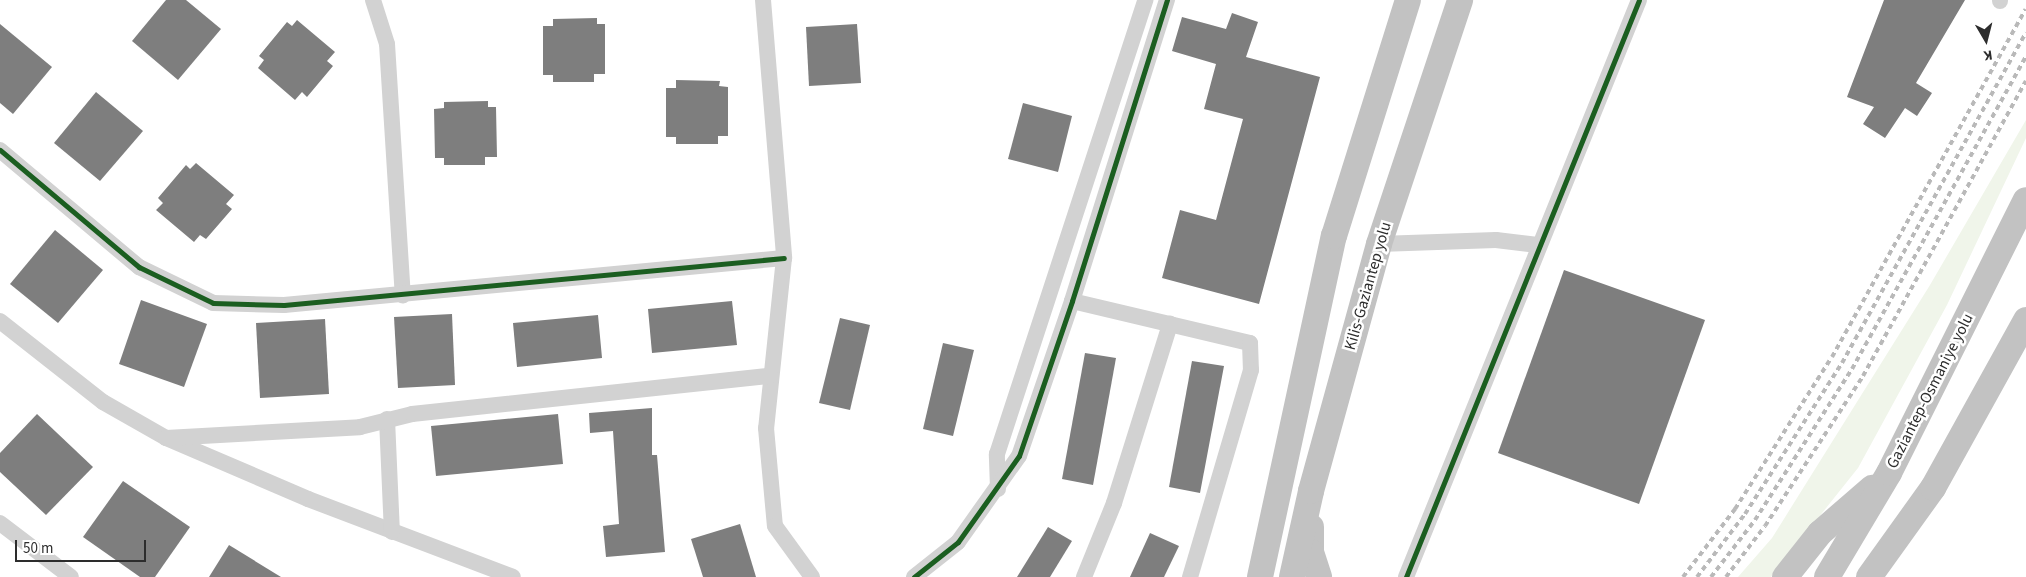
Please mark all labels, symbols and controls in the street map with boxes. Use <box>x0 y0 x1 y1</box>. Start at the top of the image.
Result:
north arrow <box>1961 15 2011 65</box>
text: K <box>1982 44 1994 65</box>
street label: Kilis-Gaziantep yolu <box>1340 220 1396 352</box>
street label: Gaziantep-Osmaniye yolu <box>1883 310 1977 472</box>
scale bar <box>18 530 149 562</box>
text: 50 m <box>23 538 53 559</box>

